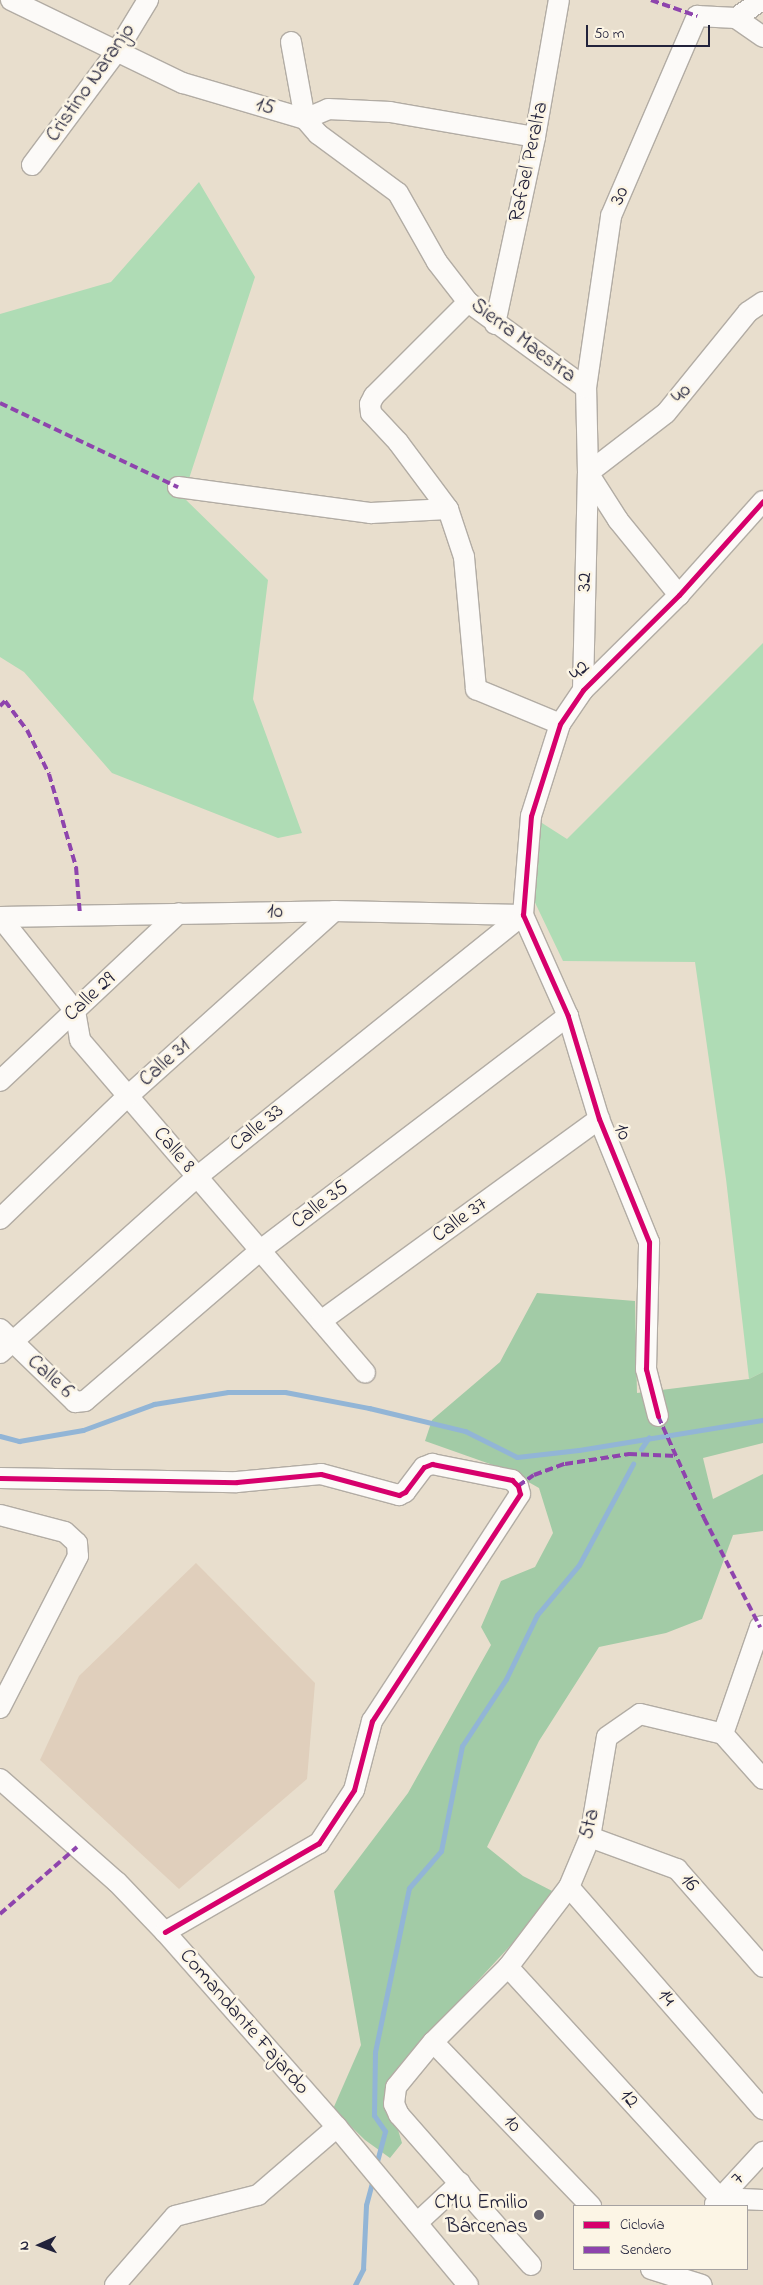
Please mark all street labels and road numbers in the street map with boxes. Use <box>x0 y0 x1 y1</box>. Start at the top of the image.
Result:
street label: Cristino Naranjo <box>41 19 141 147</box>
street label: 15 <box>253 92 277 122</box>
street label: Rafael Peralta <box>504 100 554 224</box>
street label: 30 <box>605 183 635 209</box>
street label: Sierra Maestra <box>465 293 581 389</box>
street label: 40 <box>667 379 697 409</box>
street label: 32 <box>572 572 598 592</box>
street label: 42 <box>564 655 596 687</box>
street label: 10 <box>267 899 283 925</box>
street label: Calle 29 <box>59 967 121 1027</box>
street label: Calle 31 <box>134 1034 196 1092</box>
street label: Calle 33 <box>225 1099 289 1157</box>
street label: 10 <box>607 1120 637 1144</box>
street label: Calle 8 <box>147 1122 201 1178</box>
street label: Calle 35 <box>286 1175 354 1235</box>
street label: Calle 37 <box>428 1192 492 1248</box>
street label: Calle 6 <box>22 1350 78 1404</box>
street label: 5ta <box>574 1806 606 1842</box>
street label: 16 <box>674 1869 704 1897</box>
street label: Comandante Fajardo <box>174 1944 314 2100</box>
street label: 14 <box>651 1984 681 2012</box>
street label: 12 <box>614 2084 644 2114</box>
street label: 10 <box>497 2110 527 2138</box>
street label: 7 <box>726 2167 750 2191</box>

